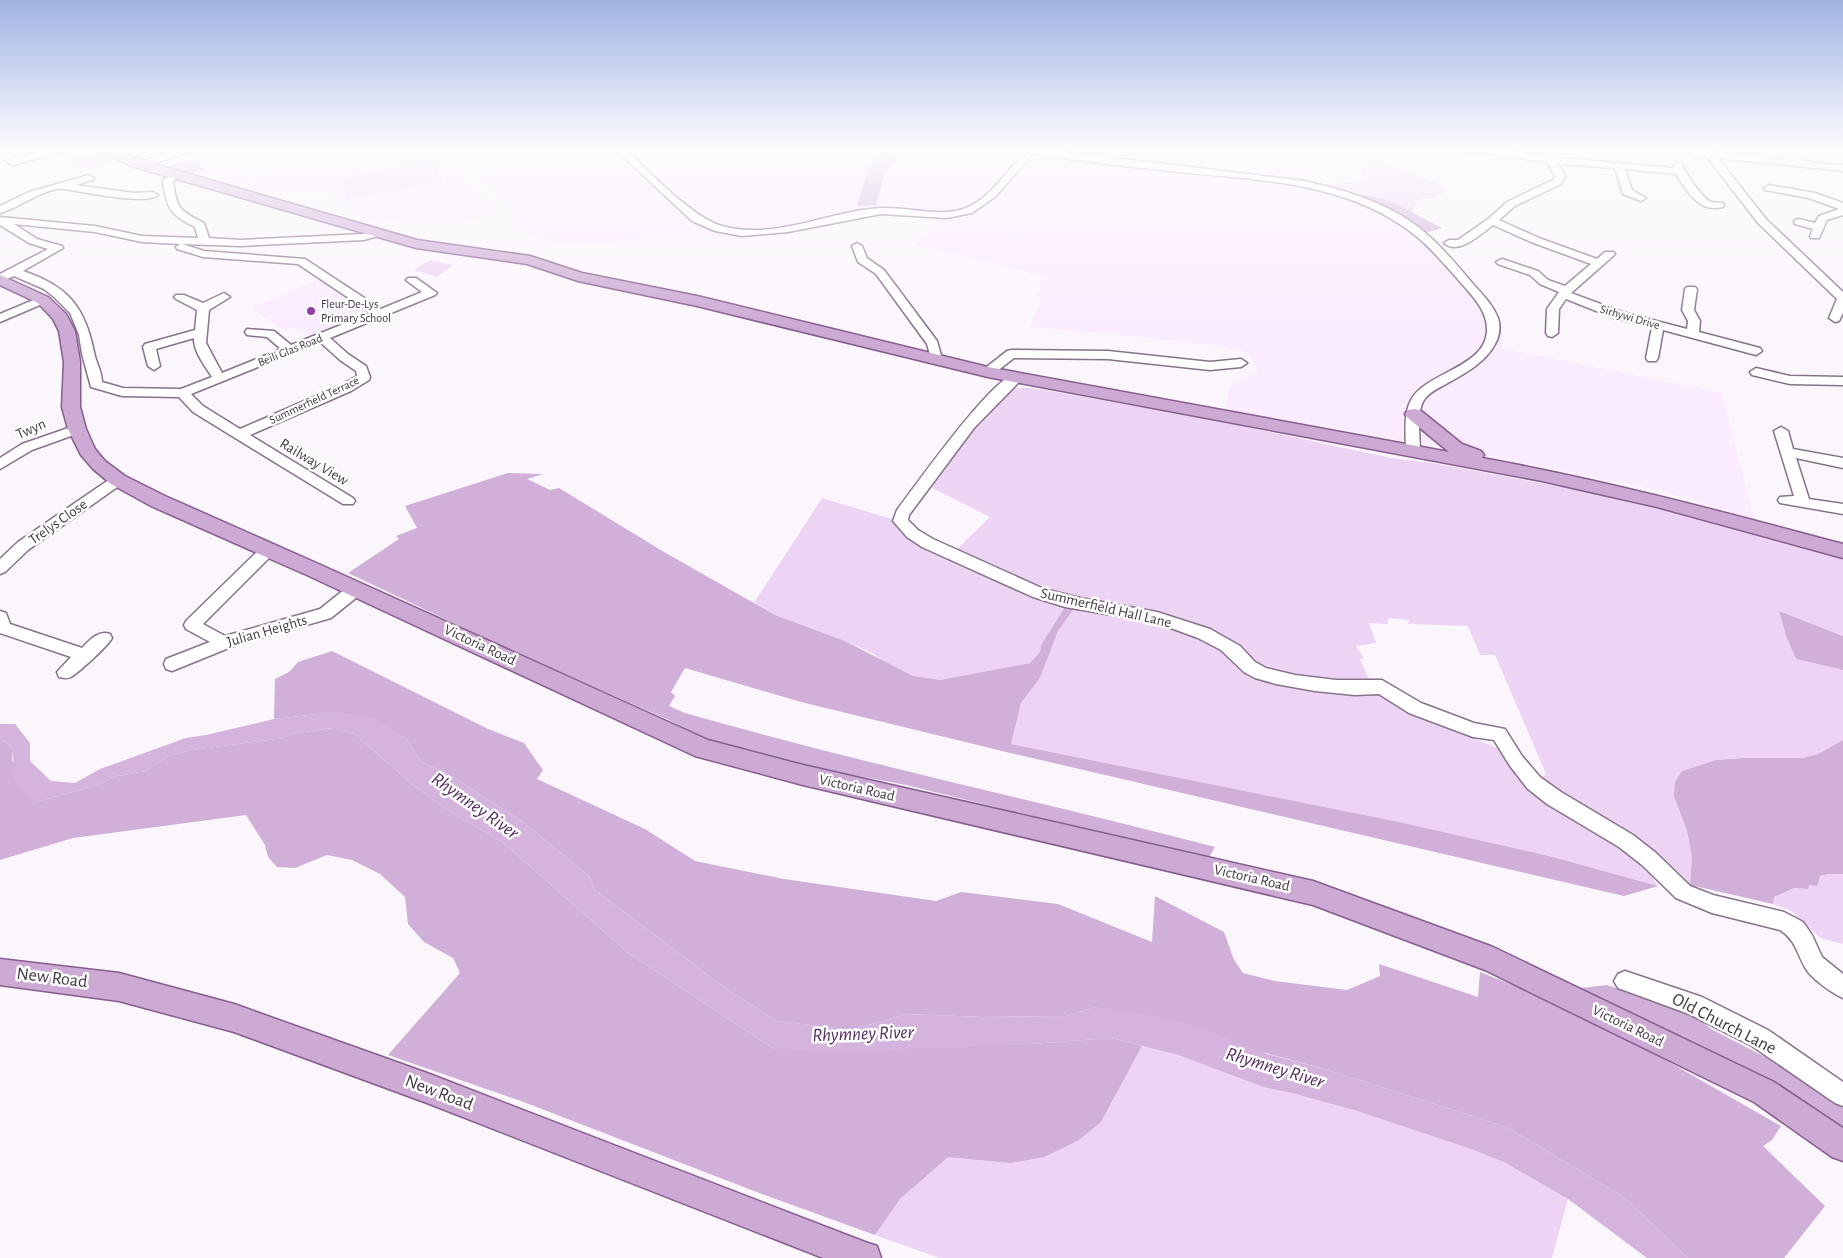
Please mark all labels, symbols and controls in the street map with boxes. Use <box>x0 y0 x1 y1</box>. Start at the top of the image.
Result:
place label: Fleur-De-Lys Primary School <box>321 298 391 325</box>
street label: Sirhywi Drive <box>1598 303 1661 332</box>
marker: Fleur-De-Lys Primary School <box>305 305 317 317</box>
street label: Beili Glas Road <box>256 332 324 368</box>
street label: Summerfield Terrace <box>267 374 361 426</box>
street label: Twyn <box>14 416 48 442</box>
street label: Railway View <box>277 436 351 488</box>
street label: Trelys Close <box>26 496 90 548</box>
street label: Summerfield Hall Lane <box>1039 586 1173 630</box>
street label: Julian Heights <box>225 612 309 650</box>
street label: Victoria Road <box>442 622 518 668</box>
water label: Rhymney River <box>428 769 523 843</box>
street label: Victoria Road <box>818 772 897 804</box>
street label: Victoria Road <box>1213 862 1292 894</box>
street label: New Road <box>16 965 88 991</box>
street label: Old Church Lane <box>1669 990 1779 1058</box>
street label: Victoria Road <box>1590 1002 1666 1050</box>
water label: Rhymney River <box>812 1023 915 1045</box>
water label: Rhymney River <box>1224 1044 1327 1092</box>
street label: New Road <box>403 1072 475 1114</box>

